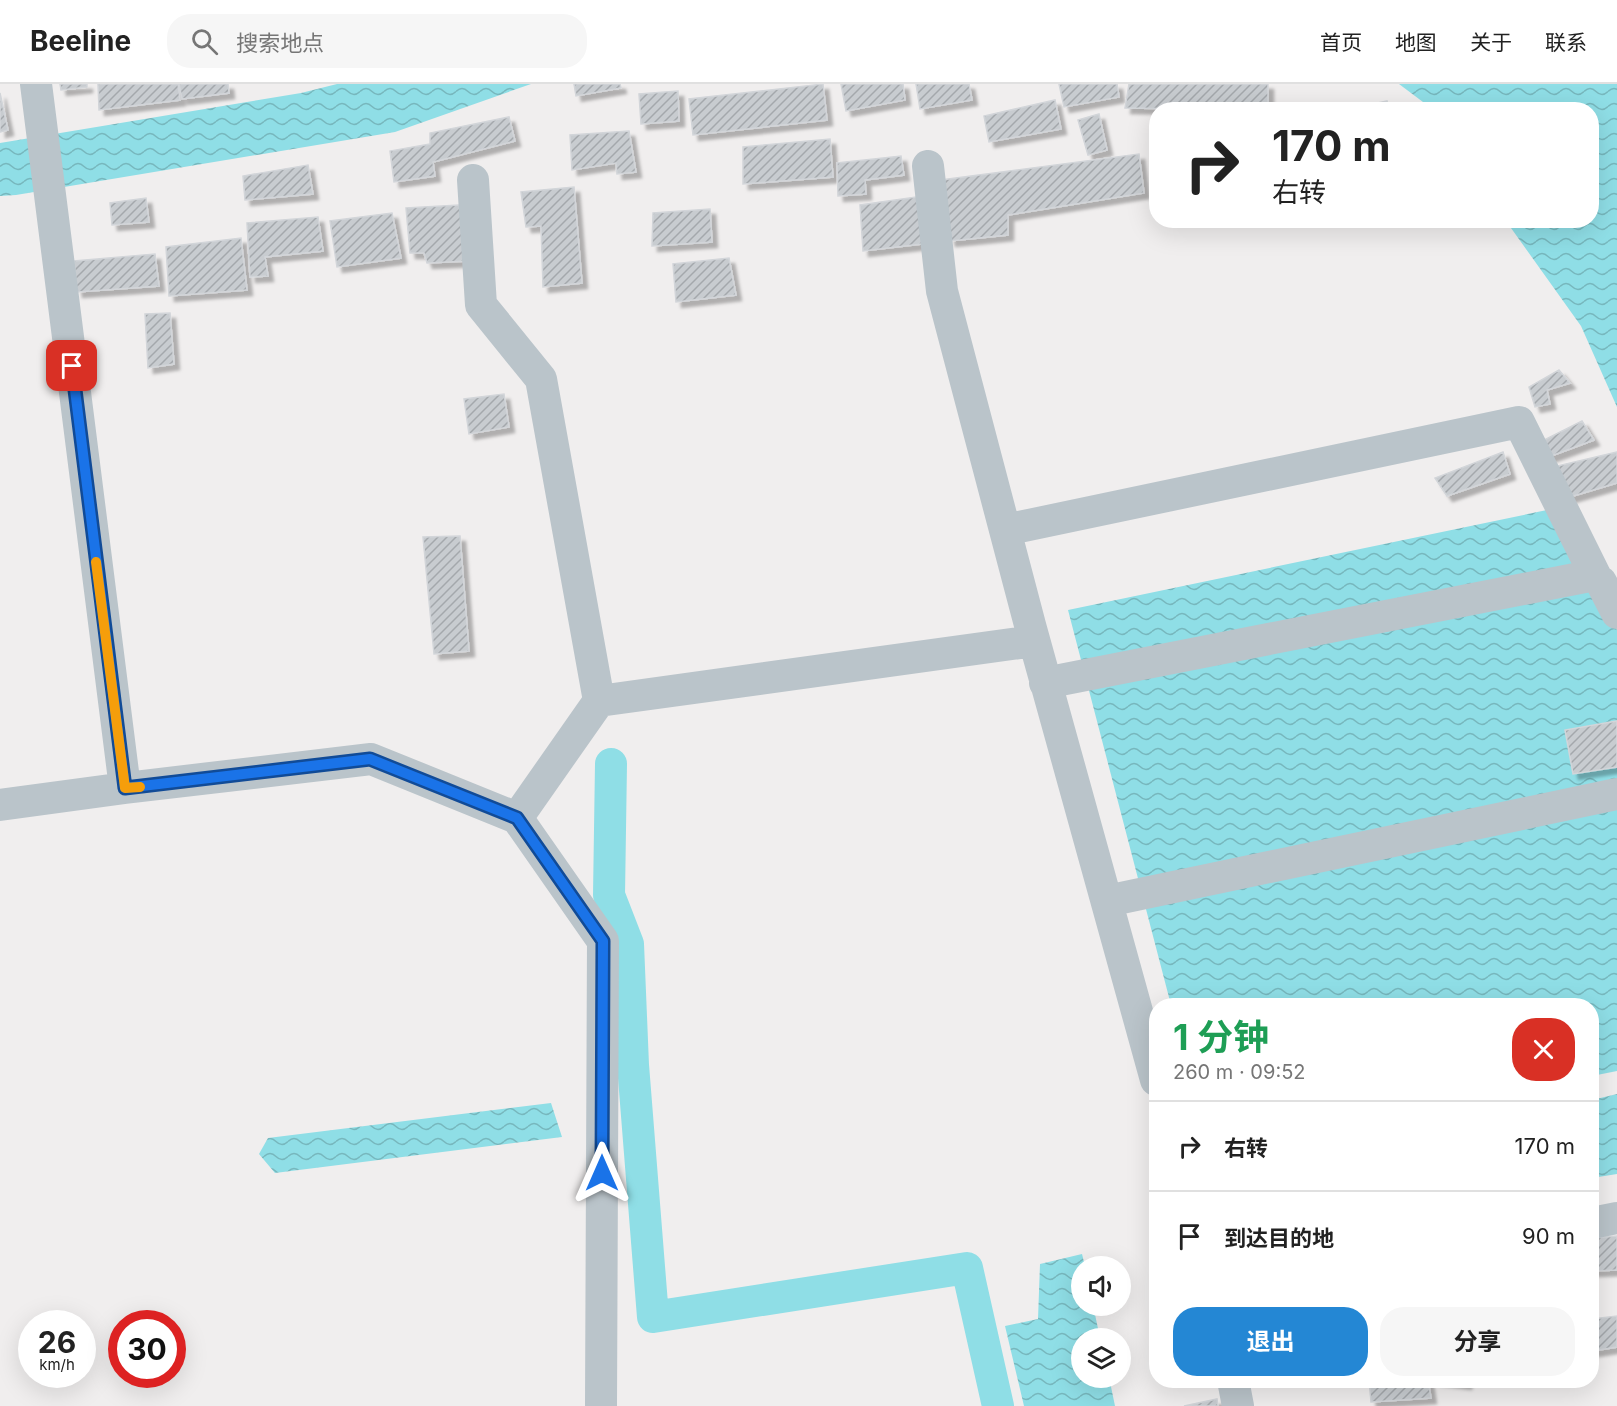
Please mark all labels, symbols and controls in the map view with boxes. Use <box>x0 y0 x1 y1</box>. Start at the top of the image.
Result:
search box <box>167 14 587 68</box>
text: Beeline <box>30 24 131 58</box>
icon: search <box>188 25 221 58</box>
text: 搜索地点 <box>236 30 324 56</box>
text: 首页 <box>1320 30 1362 55</box>
text: 地图 <box>1395 30 1437 55</box>
text: 关于 <box>1470 30 1512 55</box>
text: 联系 <box>1545 30 1587 55</box>
text: 170 m <box>1272 120 1390 171</box>
icon: right <box>1173 126 1251 204</box>
text: 右转 <box>1272 176 1326 209</box>
pin <box>46 340 97 391</box>
icon: arrive <box>55 349 88 382</box>
text: 1 分钟 <box>1173 1015 1269 1059</box>
button: close <box>1512 1018 1575 1081</box>
text: 260 m · 09:52 <box>1173 1060 1306 1084</box>
icon: right <box>1173 1130 1206 1163</box>
text: 170 m <box>1515 1133 1575 1159</box>
text: 右转 <box>1224 1135 1268 1161</box>
position arrow <box>570 1141 634 1205</box>
icon: arrive <box>1173 1220 1206 1253</box>
text: 90 m <box>1522 1223 1575 1249</box>
text: 到达目的地 <box>1224 1225 1334 1251</box>
map controls <box>1071 1256 1131 1388</box>
button: sound <box>1071 1256 1131 1316</box>
button: 退出 <box>1173 1307 1368 1376</box>
button: 分享 <box>1380 1307 1575 1376</box>
speed limit sign: 30 <box>108 1310 186 1388</box>
text: 26 <box>38 1324 76 1360</box>
button: layers <box>1071 1328 1131 1388</box>
text: km/h <box>39 1355 75 1374</box>

